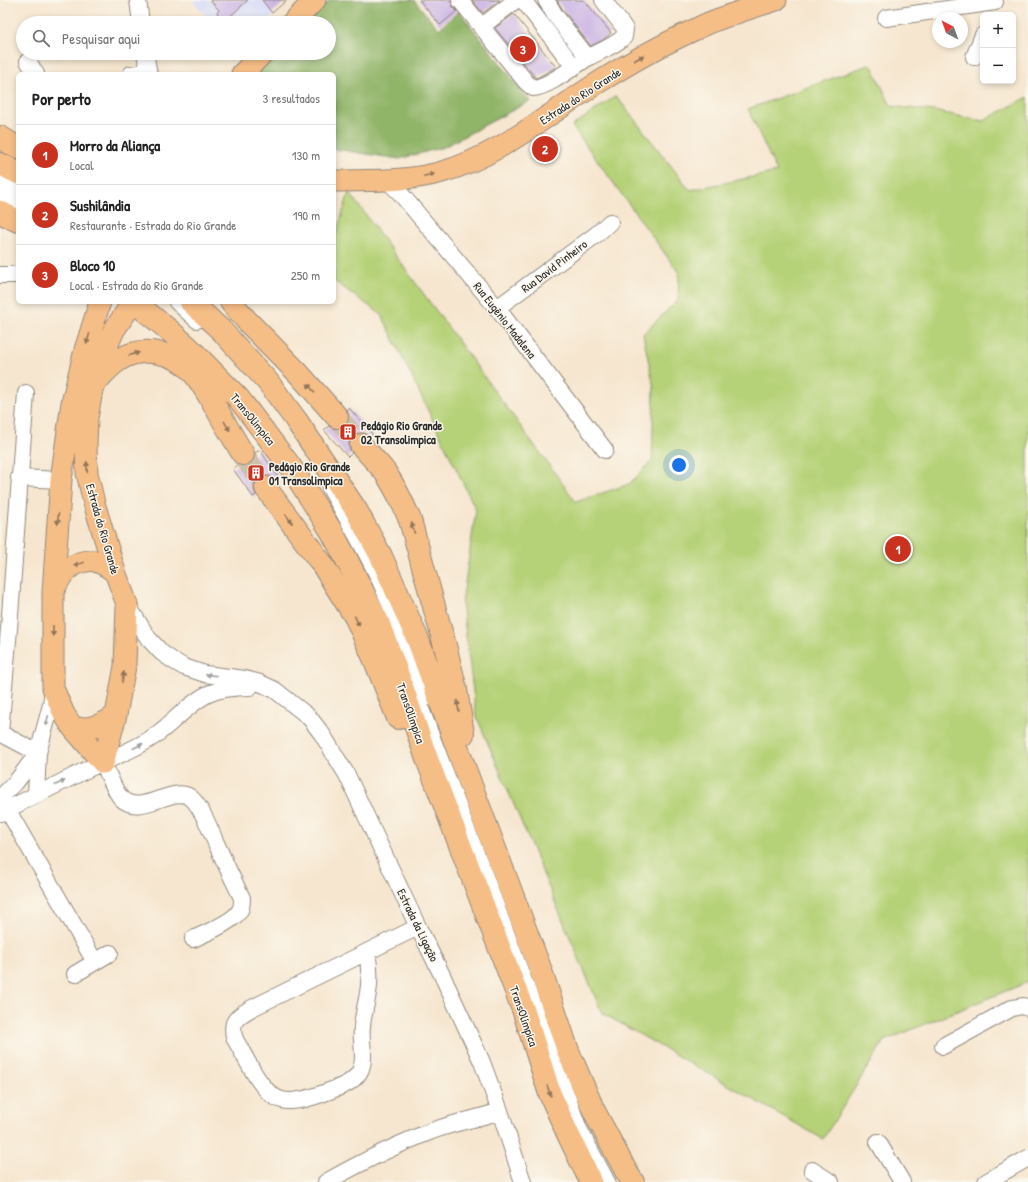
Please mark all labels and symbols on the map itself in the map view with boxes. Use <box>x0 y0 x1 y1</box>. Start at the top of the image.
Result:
north arrow <box>932 12 968 48</box>
pin: 3 <box>510 34 536 64</box>
one-way arrow <box>633 55 645 62</box>
street label: Estrada do Rio Grande <box>536 63 624 129</box>
pin: 2 <box>532 134 558 164</box>
one-way arrow <box>423 172 435 178</box>
street label: Rua David Pinheiro <box>517 235 591 297</box>
street label: Rua Eugênio Madalena <box>470 278 540 362</box>
one-way arrow <box>85 334 91 346</box>
one-way arrow <box>129 351 141 357</box>
one-way arrow <box>306 383 315 393</box>
street label: TransOlímpica <box>227 389 280 449</box>
place label: Pedágio Rio Grande 02 Transolimpica <box>361 417 442 449</box>
one-way arrow <box>223 420 230 432</box>
building icon: Pedágio Rio Grande 02 Transolimpica <box>338 422 358 442</box>
your location <box>669 455 689 475</box>
place label: Pedágio Rio Grande 01 Transolimpica <box>269 458 350 490</box>
one-way arrow <box>83 461 90 473</box>
building icon: Pedágio Rio Grande 01 Transolimpica <box>246 463 266 483</box>
street label: Estrada do Rio Grande <box>82 482 124 576</box>
one-way arrow <box>55 513 62 525</box>
one-way arrow <box>285 514 293 524</box>
one-way arrow <box>410 521 416 533</box>
pin: 1 <box>885 534 911 564</box>
one-way arrow <box>73 561 85 567</box>
one-way arrow <box>354 615 360 627</box>
one-way arrow <box>50 625 56 638</box>
one-way arrow <box>120 671 126 683</box>
one-way arrow <box>205 672 217 678</box>
street label: TransOlímpica <box>393 681 429 746</box>
one-way arrow <box>455 699 461 712</box>
one-way arrow <box>44 715 50 727</box>
one-way arrow <box>132 743 143 749</box>
one-way arrow <box>54 780 66 786</box>
street label: Estrada da Ligação <box>393 886 443 964</box>
street label: TransOlímpica <box>506 984 542 1049</box>
one-way arrow <box>547 1085 553 1097</box>

